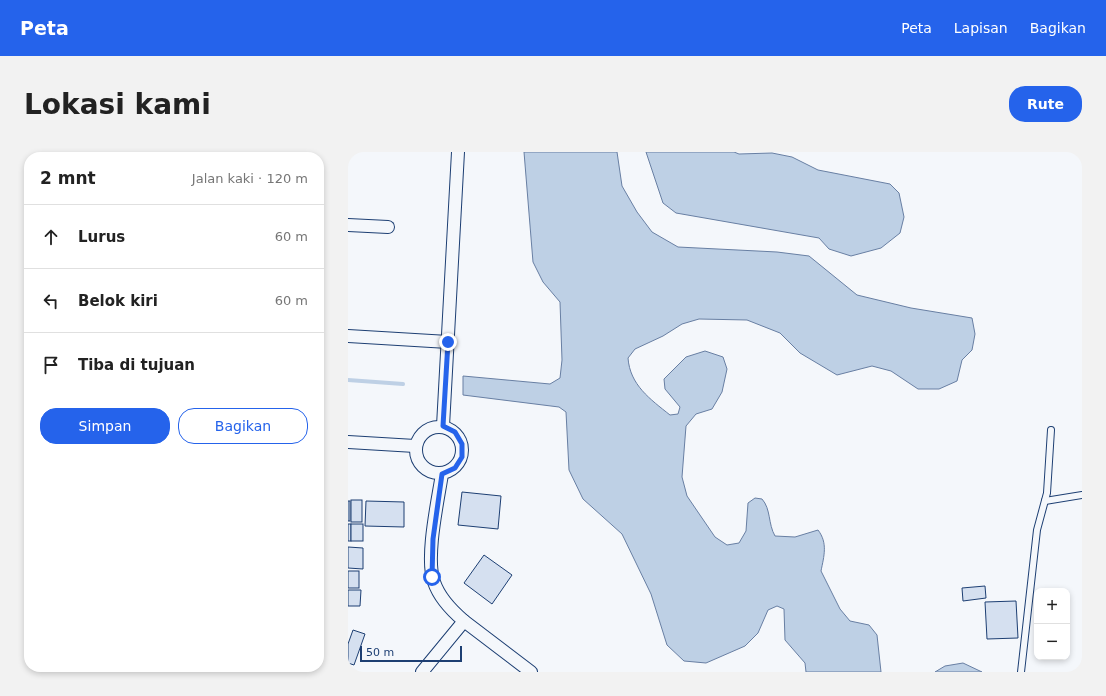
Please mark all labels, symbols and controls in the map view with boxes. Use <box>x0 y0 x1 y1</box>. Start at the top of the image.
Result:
text: Peta <box>20 17 69 39</box>
text: Peta <box>901 20 932 36</box>
text: Lapisan <box>954 20 1008 36</box>
text: Bagikan <box>1030 20 1086 36</box>
button: Rute <box>1009 86 1082 122</box>
text: Lokasi kami <box>24 88 211 121</box>
text: 2 mnt <box>40 168 96 188</box>
text: Jalan kaki · 120 m <box>192 171 308 186</box>
icon: ahead <box>40 226 62 248</box>
text: Lurus <box>78 228 125 246</box>
text: 60 m <box>275 229 308 244</box>
icon: left <box>40 290 62 312</box>
text: Belok kiri <box>78 292 158 310</box>
text: 60 m <box>275 293 308 308</box>
route end <box>439 333 457 351</box>
icon: arrive <box>40 354 62 376</box>
text: Tiba di tujuan <box>78 356 195 374</box>
button: Simpan <box>40 408 170 444</box>
button: Bagikan <box>178 408 308 444</box>
route start <box>423 568 441 586</box>
map controls <box>1034 588 1070 660</box>
button: + <box>1034 588 1070 624</box>
button: − <box>1034 624 1070 660</box>
scale bar <box>360 644 462 663</box>
text: 50 m <box>366 646 394 659</box>

